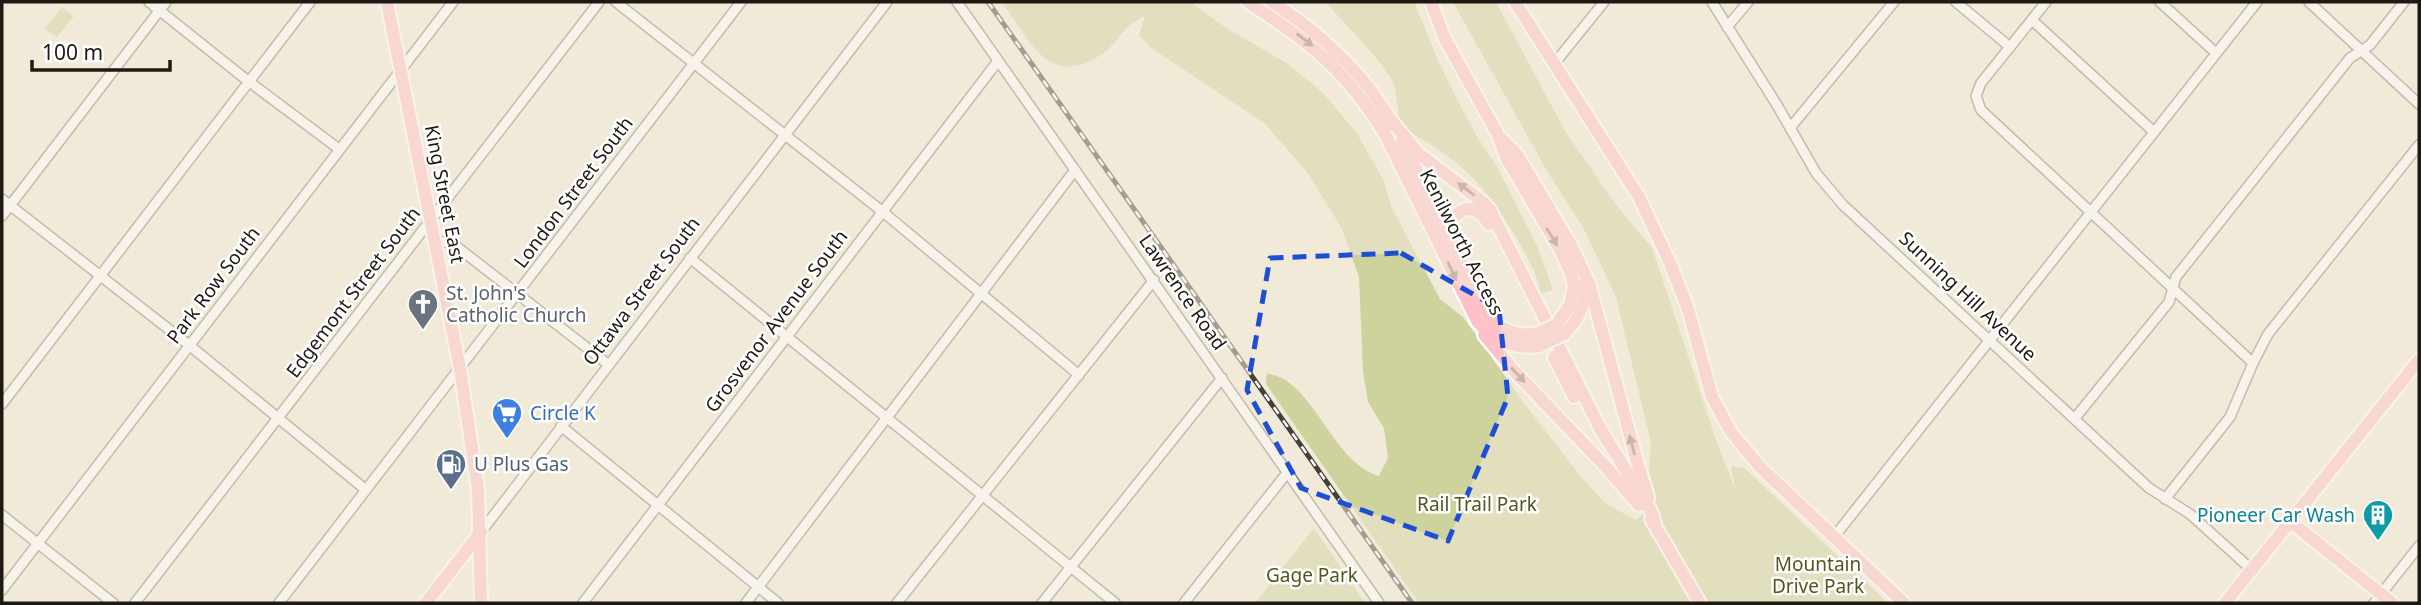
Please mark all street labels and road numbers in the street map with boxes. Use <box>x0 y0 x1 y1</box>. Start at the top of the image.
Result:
street label: London Street South <box>507 111 639 273</box>
street label: King Street East <box>419 123 471 265</box>
street label: Kenilworth Access <box>1414 164 1510 320</box>
street label: Edgemont Street South <box>280 201 426 383</box>
street label: Ottawa Street South <box>576 211 706 371</box>
street label: Park Row South <box>160 221 266 349</box>
street label: Grosvenor Avenue South <box>699 224 853 418</box>
street label: Sunning Hill Avenue <box>1894 225 2042 367</box>
street label: Lawrence Road <box>1133 229 1233 355</box>

